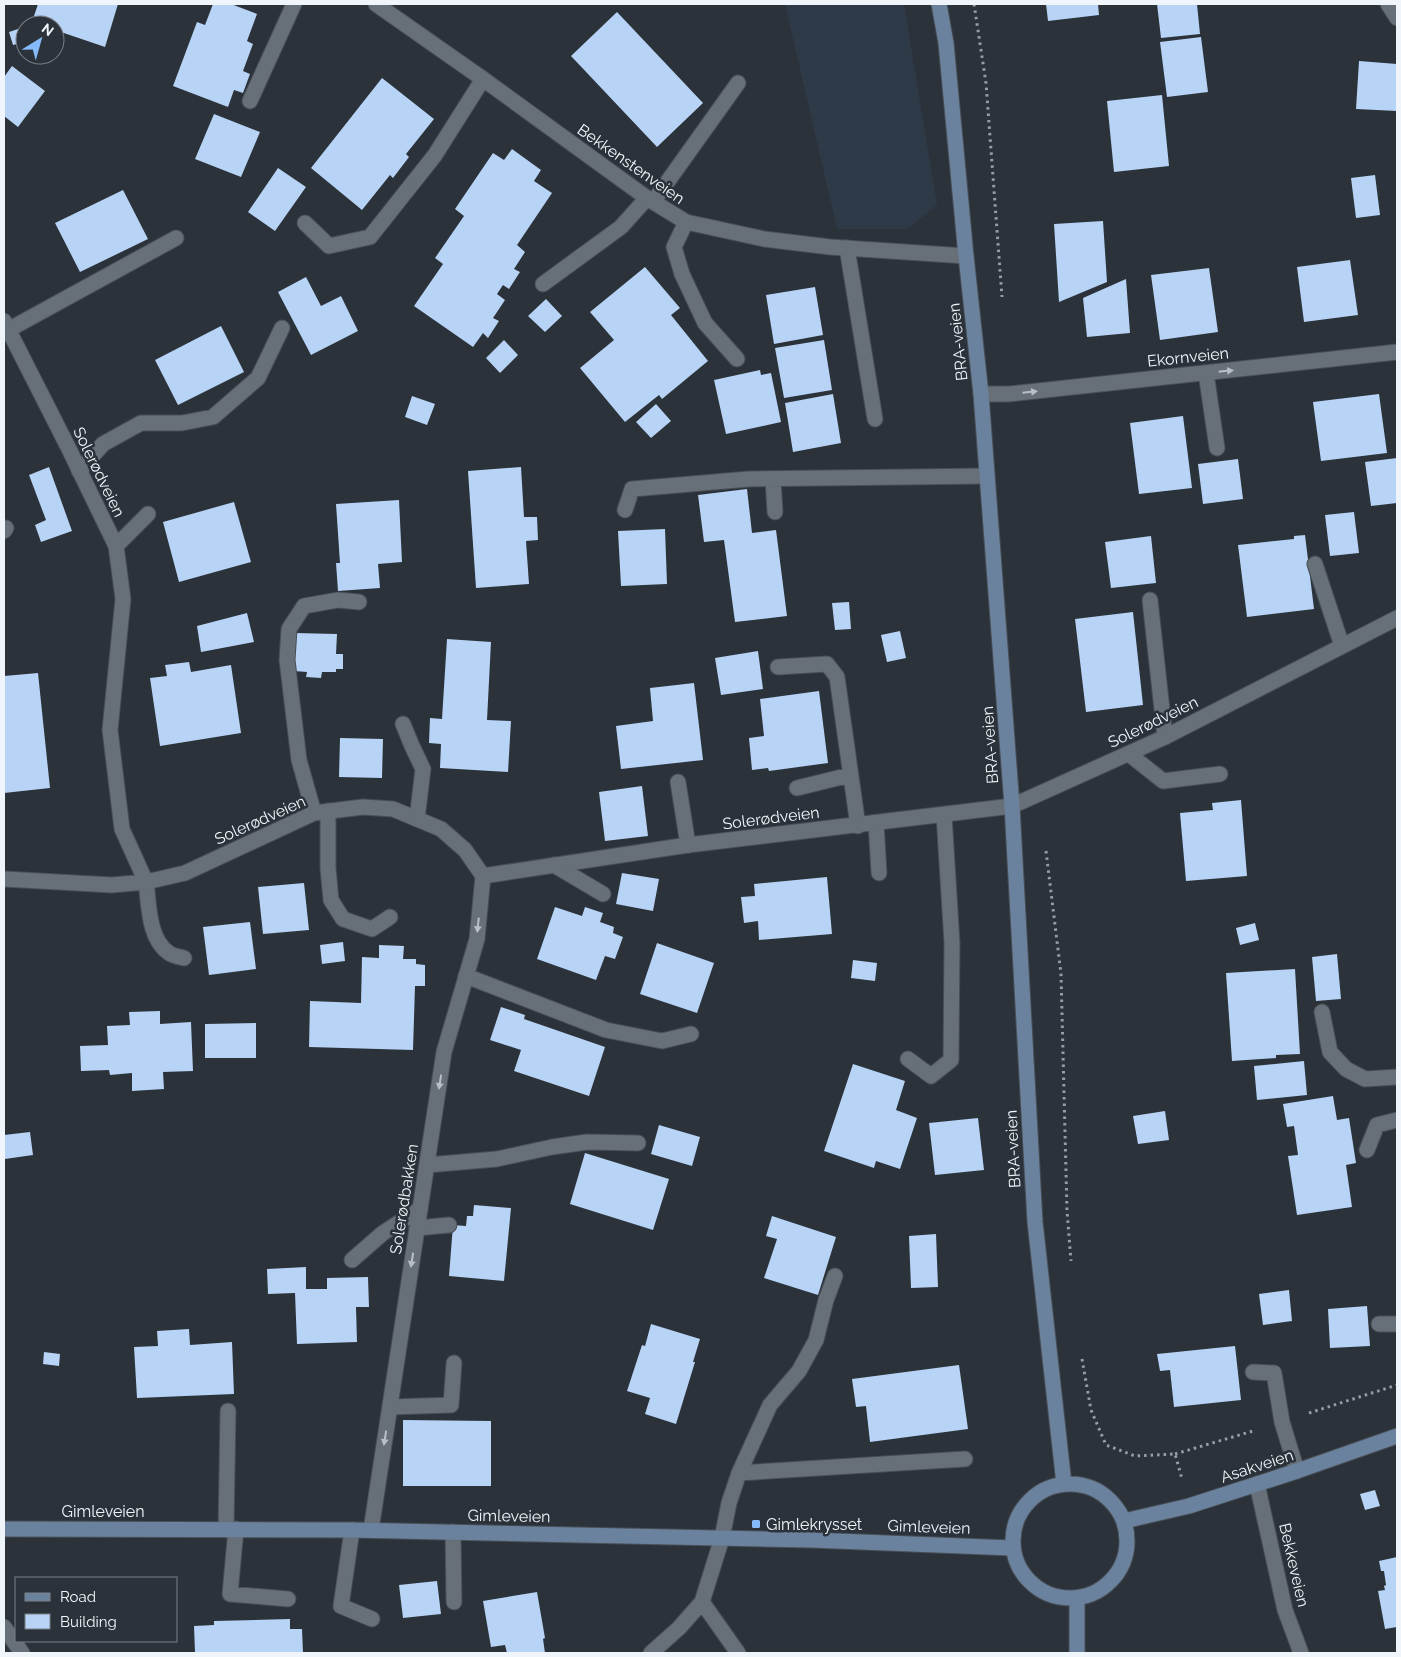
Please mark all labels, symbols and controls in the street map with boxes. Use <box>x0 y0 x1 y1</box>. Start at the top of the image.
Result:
north arrow <box>15 15 65 65</box>
text: N <box>39 20 57 39</box>
street label: Bekkenstenveien <box>574 120 688 208</box>
street label: BRA-veien <box>944 302 972 382</box>
street label: Ekornveien <box>1146 343 1230 371</box>
one-way arrow <box>1219 366 1235 374</box>
one-way arrow <box>1022 388 1038 396</box>
street label: Solerødveien <box>69 424 129 520</box>
street label: Solerødveien <box>1105 692 1201 752</box>
street label: BRA-veien <box>978 705 1002 785</box>
street label: Solerødveien <box>212 791 308 849</box>
street label: Solerødveien <box>721 803 821 833</box>
one-way arrow <box>474 917 482 933</box>
one-way arrow <box>435 1075 443 1091</box>
street label: BRA-veien <box>1001 1109 1025 1189</box>
street label: Solerødbakken <box>386 1142 422 1256</box>
one-way arrow <box>408 1253 416 1269</box>
one-way arrow <box>381 1431 389 1447</box>
street label: Asakveien <box>1218 1445 1296 1487</box>
street label: Gimleveien <box>61 1502 145 1521</box>
street label: Gimleveien <box>467 1506 551 1526</box>
place label: Gimlekrysset <box>766 1515 863 1534</box>
street label: Gimleveien <box>887 1516 971 1538</box>
marker: Gimlekrysset <box>750 1518 762 1530</box>
street label: Bekkeveien <box>1275 1521 1313 1609</box>
legend <box>15 1577 178 1642</box>
text: Road <box>60 1588 96 1606</box>
text: Building <box>60 1613 117 1631</box>

